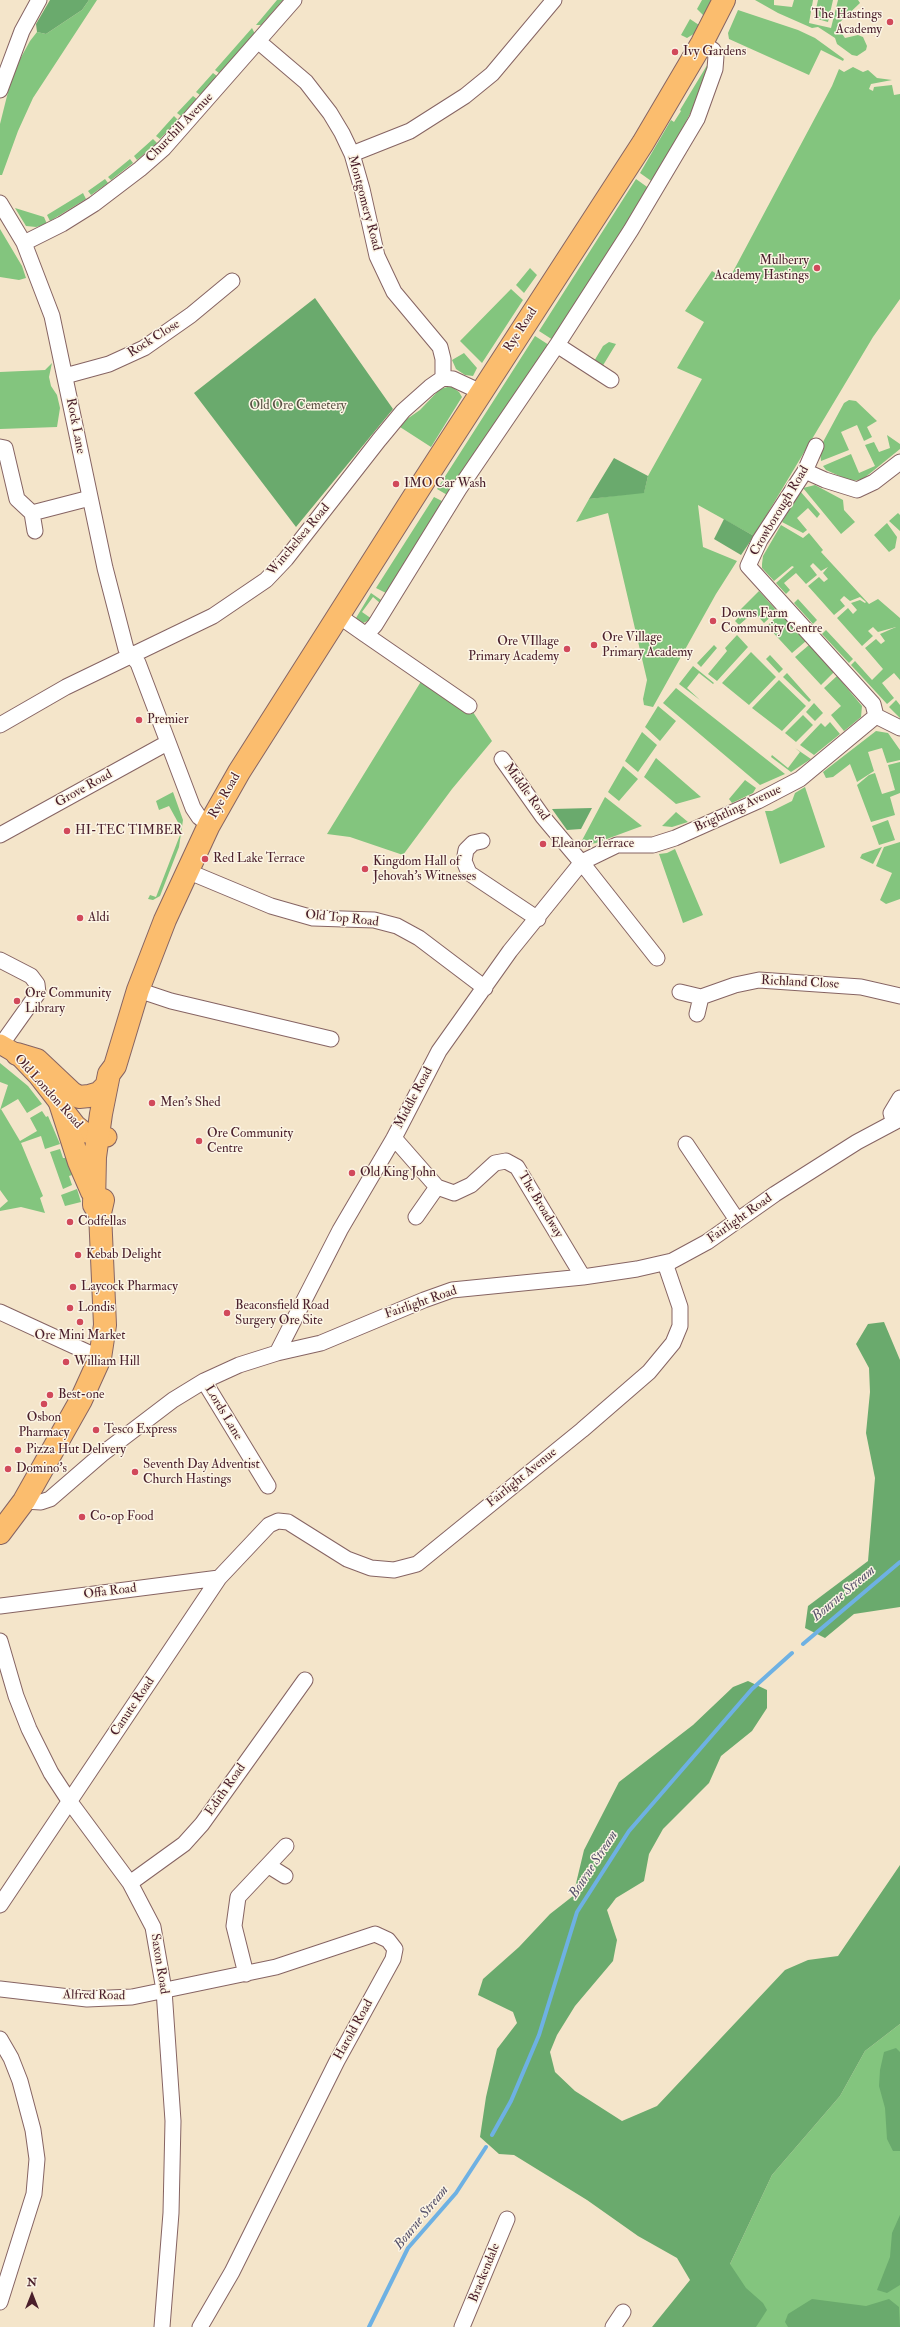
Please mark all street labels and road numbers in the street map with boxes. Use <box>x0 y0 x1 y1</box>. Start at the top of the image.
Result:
street label: Churchill Avenue <box>143 90 217 166</box>
street label: Montgomery Road <box>344 154 384 252</box>
street label: Rye Road <box>501 305 541 355</box>
street label: Rock Close <box>125 317 183 361</box>
street label: Rock Lane <box>62 397 88 455</box>
street label: Crowborough Road <box>747 463 813 559</box>
street label: Winchelsea Road <box>264 501 334 579</box>
street label: Middle Road <box>500 760 552 824</box>
street label: Grove Road <box>53 767 115 811</box>
street label: Rye Road <box>206 770 244 822</box>
street label: Brightling Avenue <box>692 782 784 836</box>
street label: Old Top Road <box>305 907 379 931</box>
street label: Richland Close <box>761 973 839 993</box>
street label: Old London Road <box>11 1052 85 1132</box>
street label: Middle Road <box>391 1065 437 1131</box>
street label: The Broadway <box>514 1169 566 1241</box>
street label: Fairlight Road <box>705 1191 775 1247</box>
street label: Fairlight Road <box>383 1283 459 1323</box>
street label: Lords Lane <box>201 1383 245 1443</box>
street label: Fairlight Avenue <box>484 1445 560 1511</box>
street label: Offa Road <box>83 1581 137 1603</box>
street label: Canute Road <box>108 1675 158 1739</box>
street label: Edith Road <box>202 1761 250 1819</box>
street label: Saxon Road <box>147 1933 171 1995</box>
street label: Alfred Road <box>63 1988 125 2004</box>
street label: Harold Road <box>331 1997 377 2063</box>
street label: Brackendale <box>466 2241 504 2305</box>

